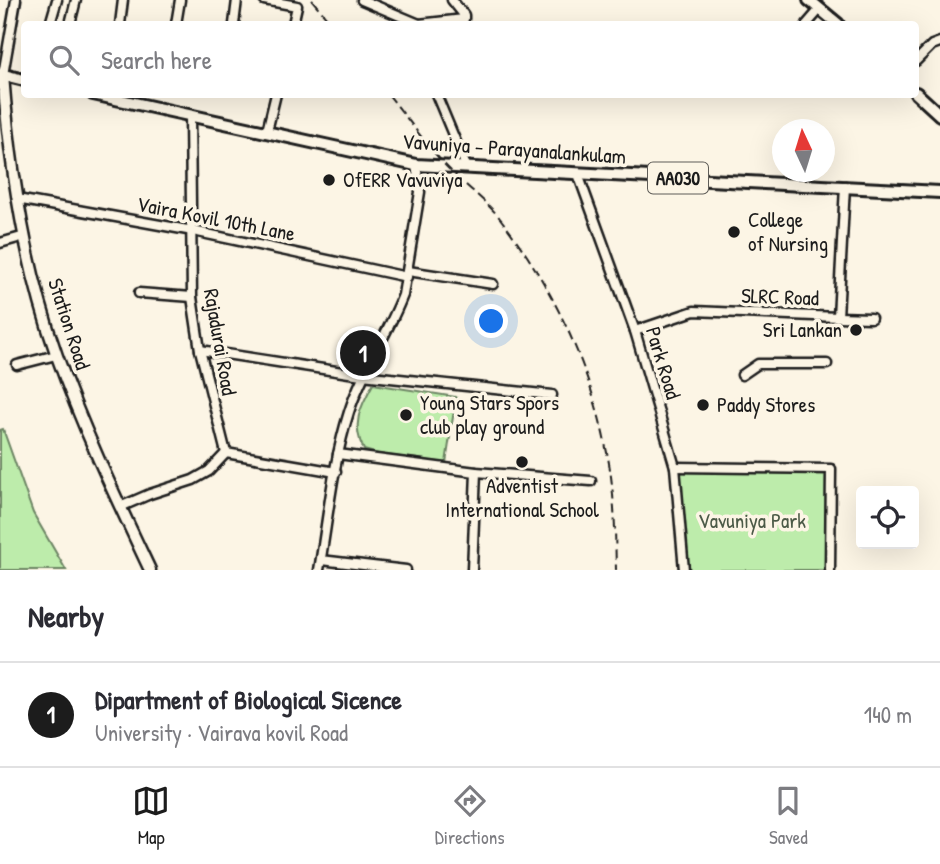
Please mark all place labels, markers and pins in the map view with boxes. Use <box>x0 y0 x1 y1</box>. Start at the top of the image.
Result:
place label: OfERR Vavuviya <box>343 165 462 194</box>
marker: OfERR Vavuviya <box>321 172 337 188</box>
place label: College of Nursing <box>748 205 828 258</box>
marker: College of Nursing <box>726 224 742 240</box>
place label: Sri Lankan <box>763 315 842 344</box>
marker: Sri Lankan <box>848 322 864 338</box>
pin: 1 <box>340 327 386 379</box>
place label: Young Stars Spors club play ground <box>420 388 559 441</box>
place label: Paddy Stores <box>717 390 815 419</box>
marker: Paddy Stores <box>695 397 711 413</box>
marker: Young Stars Spors club play ground <box>398 407 414 423</box>
marker: Adventist International School <box>514 454 530 470</box>
place label: Adventist International School <box>445 471 599 524</box>

